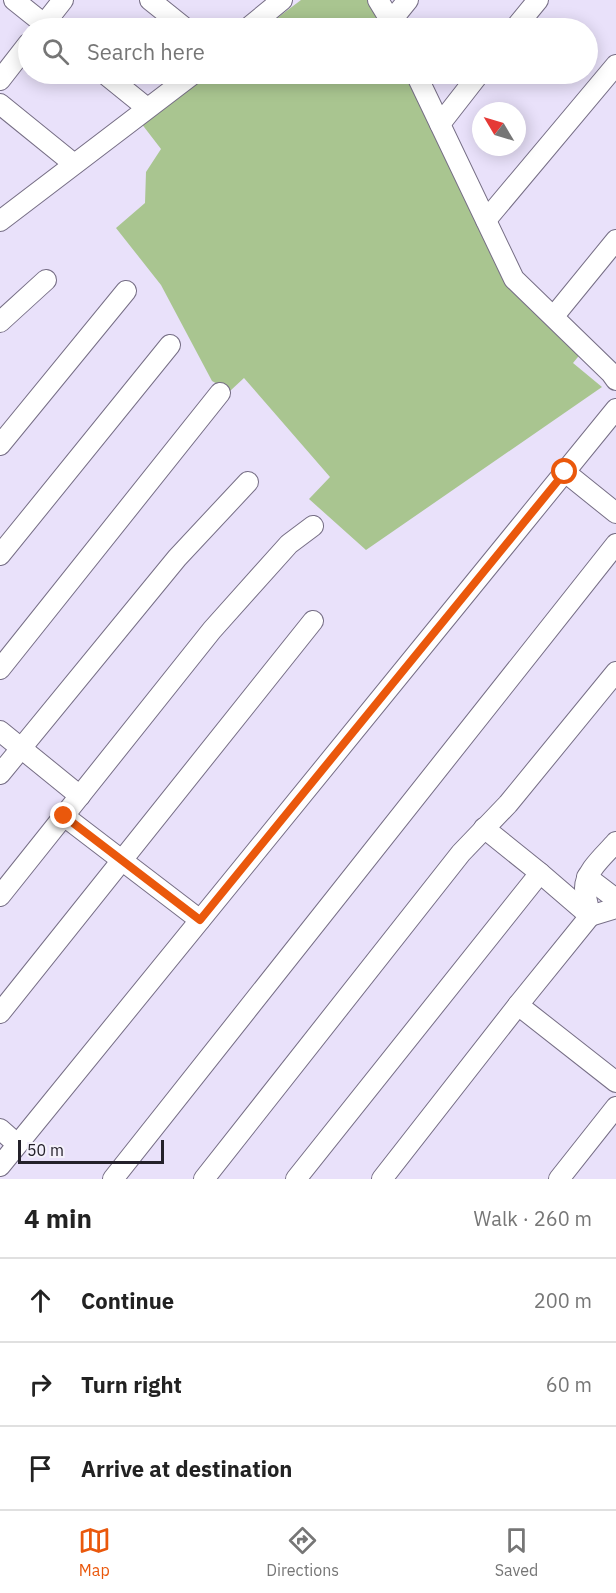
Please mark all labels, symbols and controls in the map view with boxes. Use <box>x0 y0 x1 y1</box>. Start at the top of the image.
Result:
search box <box>18 18 598 84</box>
icon: search <box>39 35 72 68</box>
text: Search here <box>87 37 205 66</box>
north arrow <box>472 102 526 156</box>
route start <box>551 458 577 484</box>
route end <box>50 802 76 828</box>
scale bar <box>18 1137 164 1164</box>
text: 50 m <box>27 1140 64 1160</box>
text: 4 min <box>24 1201 92 1235</box>
text: Walk · 260 m <box>474 1205 592 1232</box>
icon: ahead <box>24 1284 57 1317</box>
text: Continue <box>81 1286 174 1315</box>
text: 200 m <box>534 1287 592 1314</box>
icon: right <box>24 1368 57 1401</box>
text: Turn right <box>81 1370 182 1399</box>
text: 60 m <box>546 1371 592 1398</box>
icon: arrive <box>24 1452 57 1485</box>
text: Arrive at destination <box>81 1454 292 1483</box>
tab: Map <box>78 1524 111 1580</box>
tab: Directions <box>266 1524 339 1580</box>
tab: Saved <box>495 1524 538 1580</box>

